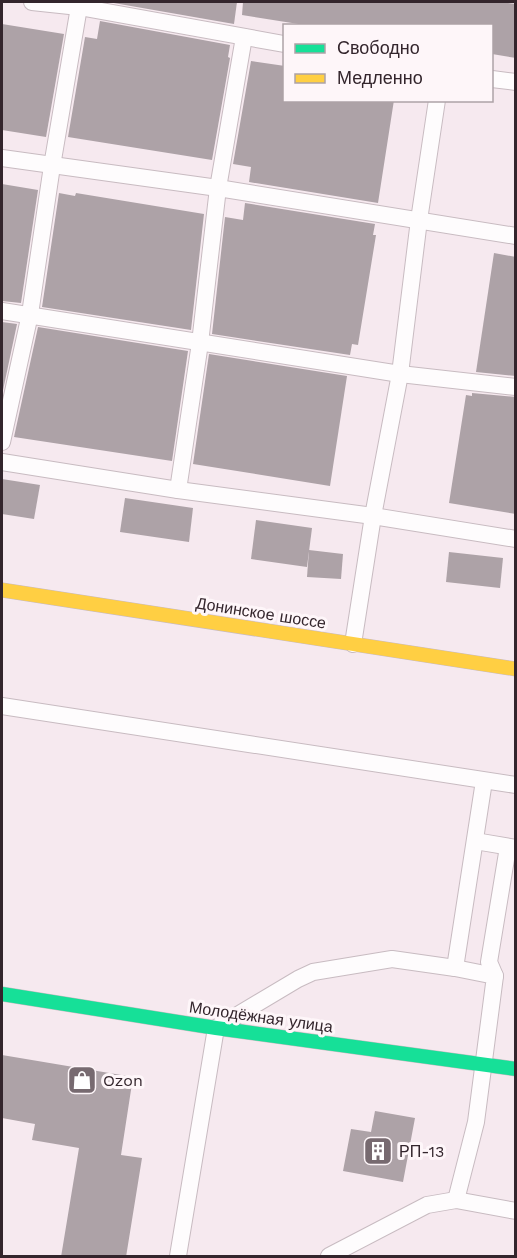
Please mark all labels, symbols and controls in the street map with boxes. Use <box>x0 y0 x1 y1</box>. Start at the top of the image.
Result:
legend <box>283 24 493 102</box>
text: Свободно <box>337 37 420 58</box>
text: Медленно <box>337 67 423 88</box>
street label: Донинское шоссе <box>195 593 328 633</box>
street label: Молодёжная улица <box>188 998 334 1037</box>
shop icon: Ozon <box>66 1064 98 1096</box>
place label: Ozon <box>103 1071 143 1090</box>
building icon: РП-13 <box>362 1135 394 1167</box>
place label: РП-13 <box>399 1142 444 1161</box>

